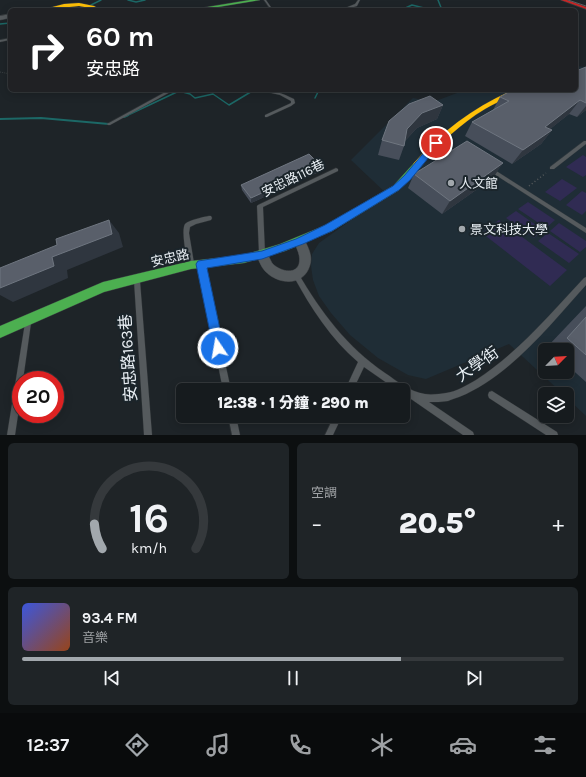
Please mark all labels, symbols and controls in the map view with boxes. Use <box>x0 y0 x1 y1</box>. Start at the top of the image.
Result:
text: 60 m <box>86 20 154 53</box>
icon: right <box>20 24 72 76</box>
text: 安忠路 <box>86 58 140 80</box>
pin <box>419 126 453 160</box>
icon: arrive <box>425 132 447 154</box>
street label: 安忠路116巷 <box>259 156 327 200</box>
place label: 人文館 <box>459 176 498 191</box>
marker: 人文館 <box>446 178 456 188</box>
place label: 景文科技大學 <box>470 222 548 237</box>
marker: 景文科技大學 <box>457 224 467 234</box>
street label: 安忠路 <box>149 246 191 270</box>
street label: 安忠路163巷 <box>115 313 141 403</box>
position arrow <box>197 327 239 369</box>
street label: 大學街 <box>452 342 502 386</box>
north arrow <box>538 343 574 379</box>
map controls <box>538 343 574 423</box>
speed limit sign: 20 <box>12 371 64 423</box>
button: layers <box>538 387 574 423</box>
text: 12:38 · 1 分鐘 · 290 m <box>217 394 369 412</box>
text: 空調 <box>311 485 337 500</box>
text: 16 <box>128 494 169 542</box>
text: 20.5° <box>399 505 476 541</box>
text: − <box>311 511 323 537</box>
text: + <box>552 511 564 537</box>
text: km/h <box>130 540 167 557</box>
text: 93.4 FM <box>82 609 138 627</box>
text: 音樂 <box>82 630 108 645</box>
icon: previous <box>101 667 123 689</box>
icon: pause <box>282 667 304 689</box>
icon: next <box>463 667 485 689</box>
icon: directions <box>123 731 151 759</box>
icon: music <box>204 731 232 759</box>
icon: phone <box>286 731 314 759</box>
icon: climate <box>368 731 396 759</box>
icon: car <box>449 731 477 759</box>
icon: filters <box>531 731 559 759</box>
text: 12:37 <box>27 734 69 756</box>

